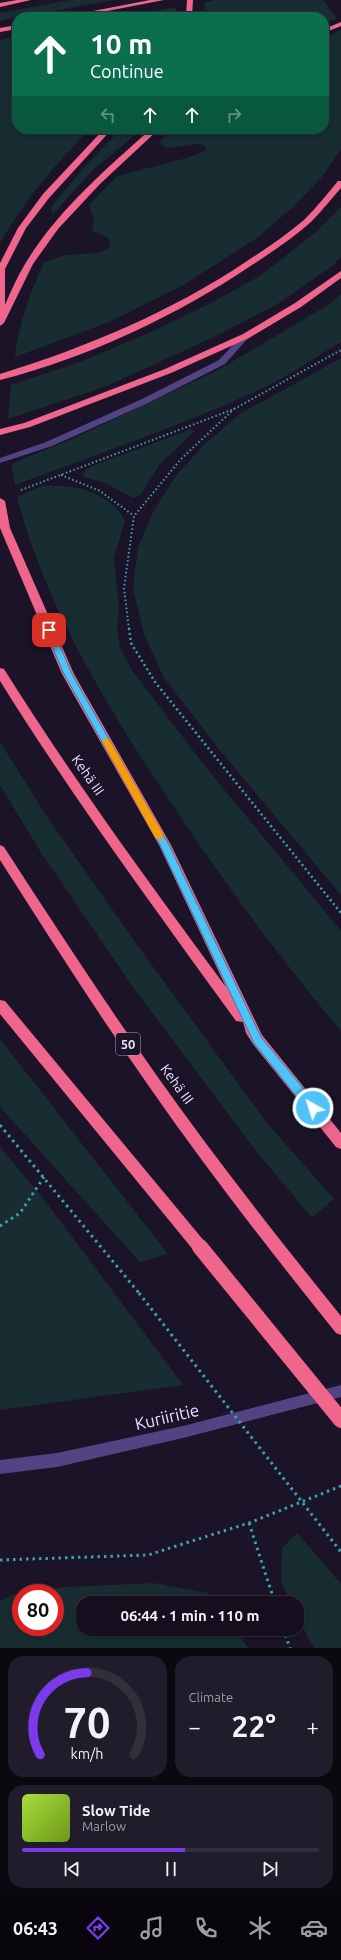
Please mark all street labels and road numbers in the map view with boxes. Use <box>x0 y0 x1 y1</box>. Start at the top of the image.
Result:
street label: Kehä III <box>68 752 108 798</box>
road number: 50 <box>116 1033 140 1055</box>
street label: Kehä III <box>157 1061 197 1107</box>
street label: Kuriiritie <box>133 1400 201 1433</box>

